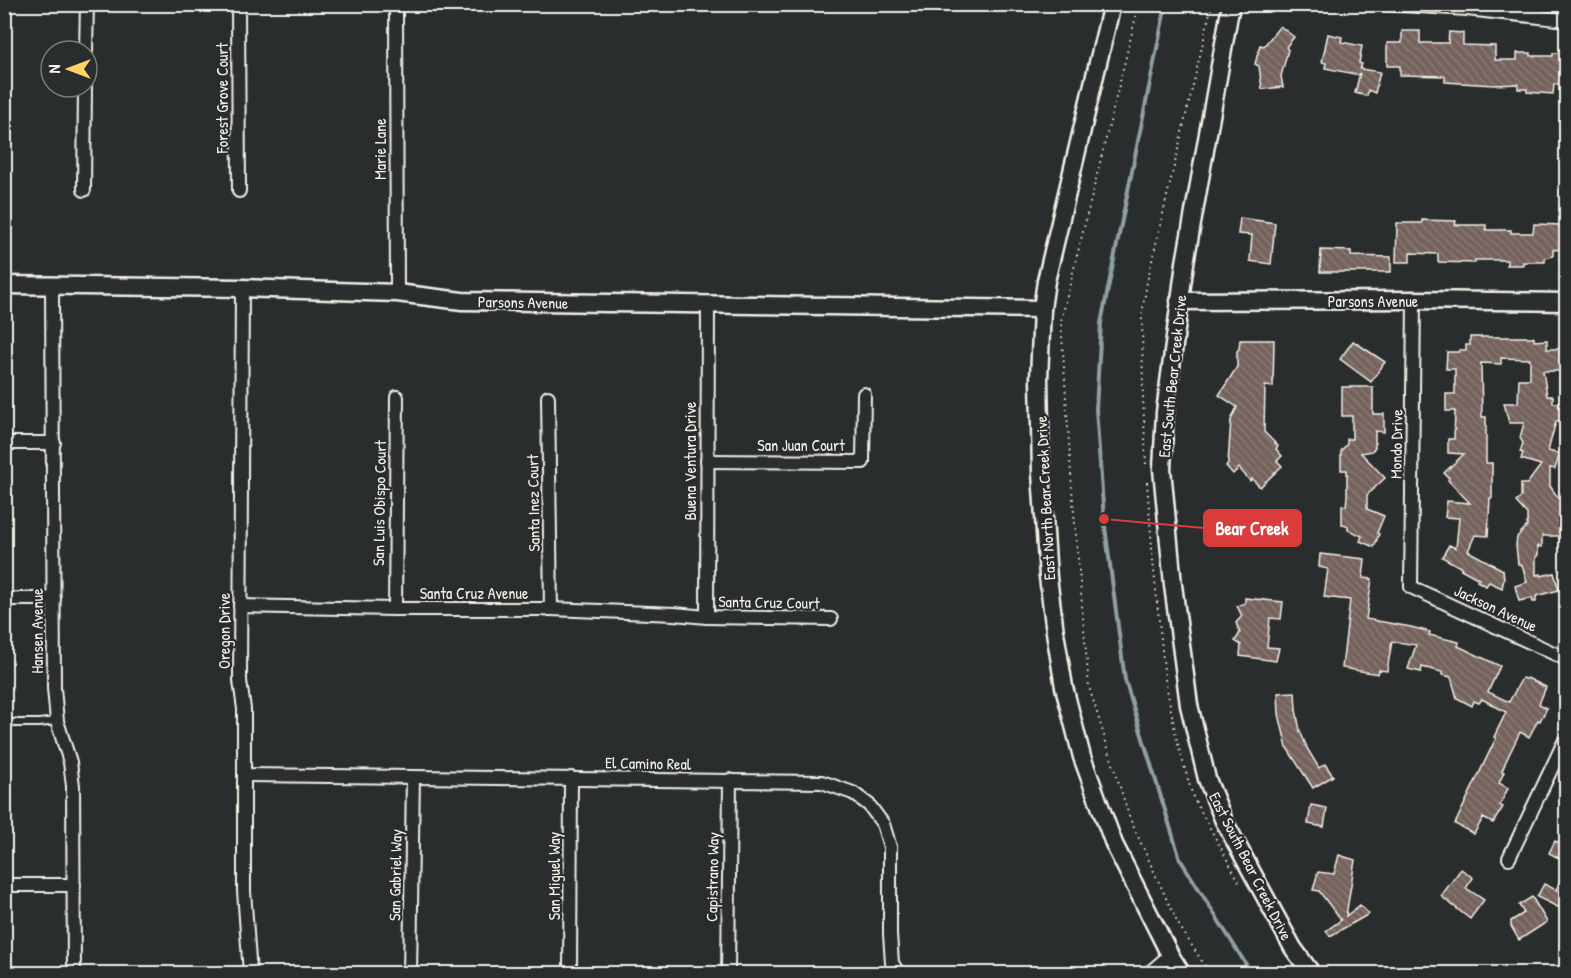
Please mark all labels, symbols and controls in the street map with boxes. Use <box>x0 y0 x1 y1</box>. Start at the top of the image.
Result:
north arrow <box>39 39 99 99</box>
street label: Forest Grove Court <box>211 42 233 154</box>
text: N <box>43 64 65 73</box>
street label: Marie Lane <box>369 118 391 180</box>
street label: Parsons Avenue <box>478 290 569 314</box>
street label: Parsons Avenue <box>1328 290 1419 312</box>
street label: East South Bear Creek Drive <box>1153 293 1192 458</box>
street label: Buena Ventura Drive <box>679 401 701 520</box>
street label: Mondo Drive <box>1384 408 1408 479</box>
street label: East North Bear Creek Drive <box>1030 415 1060 581</box>
street label: San Juan Court <box>757 434 845 456</box>
street label: San Luis Obispo Court <box>367 439 391 566</box>
street label: Santa Inez Court <box>521 454 545 552</box>
callout: Bear Creek <box>1204 510 1301 546</box>
text: Bear Creek <box>1215 516 1289 541</box>
street label: Jackson Avenue <box>1451 579 1542 637</box>
street label: Santa Cruz Avenue <box>420 582 529 604</box>
street label: Hansen Avenue <box>26 588 48 674</box>
street label: Santa Cruz Court <box>718 590 820 614</box>
street label: Oregon Drive <box>213 592 235 669</box>
street label: El Camino Real <box>605 751 692 775</box>
street label: East South Bear Creek Drive <box>1204 788 1298 944</box>
street label: San Gabriel Way <box>383 829 407 921</box>
street label: San Miguel Way <box>543 832 565 920</box>
street label: Capistrano Way <box>700 832 724 922</box>

